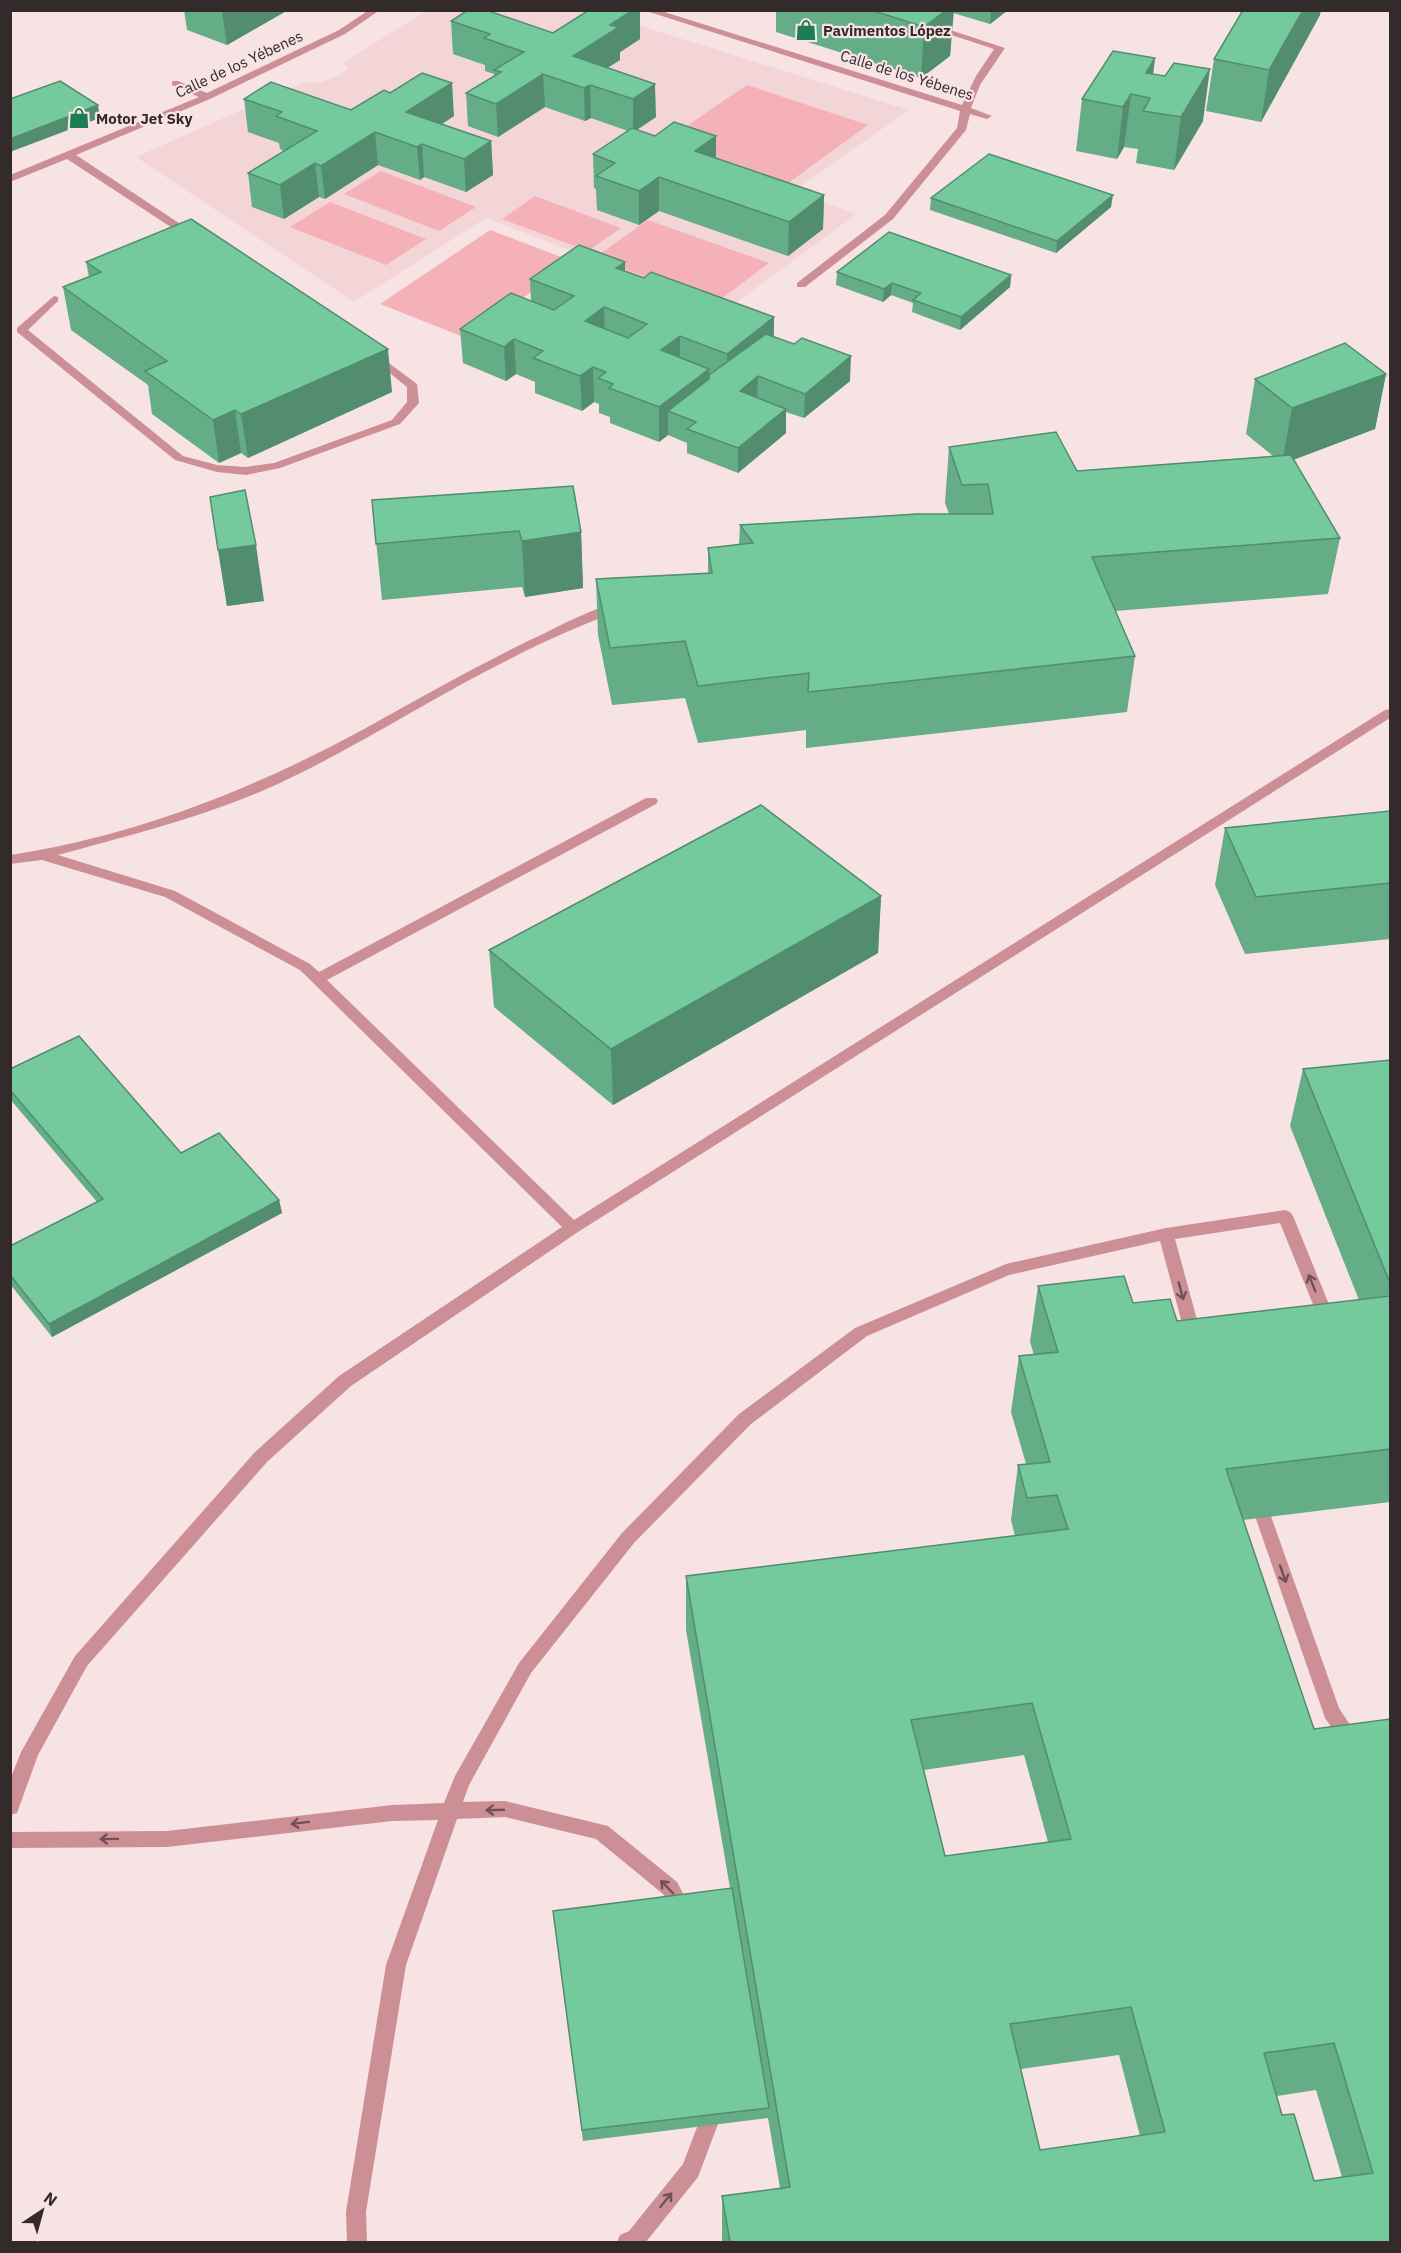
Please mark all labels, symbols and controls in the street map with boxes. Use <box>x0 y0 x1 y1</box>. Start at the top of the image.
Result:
shop icon: Pavimentos López <box>794 18 818 42</box>
place label: Pavimentos López <box>823 21 951 40</box>
street label: Calle de los Yébenes <box>172 26 306 102</box>
street label: Calle de los Yébenes <box>838 46 976 104</box>
shop icon: Motor Jet Sky <box>67 106 91 130</box>
place label: Motor Jet Sky <box>96 109 192 128</box>
one-way arrow <box>1306 1274 1317 1293</box>
one-way arrow <box>1176 1281 1188 1300</box>
one-way arrow <box>1279 1564 1290 1583</box>
one-way arrow <box>485 1804 505 1815</box>
one-way arrow <box>291 1818 311 1829</box>
one-way arrow <box>99 1833 119 1845</box>
one-way arrow <box>660 1880 675 1895</box>
north arrow <box>12 2181 72 2241</box>
text: N <box>40 2187 61 2210</box>
one-way arrow <box>660 2192 673 2208</box>

